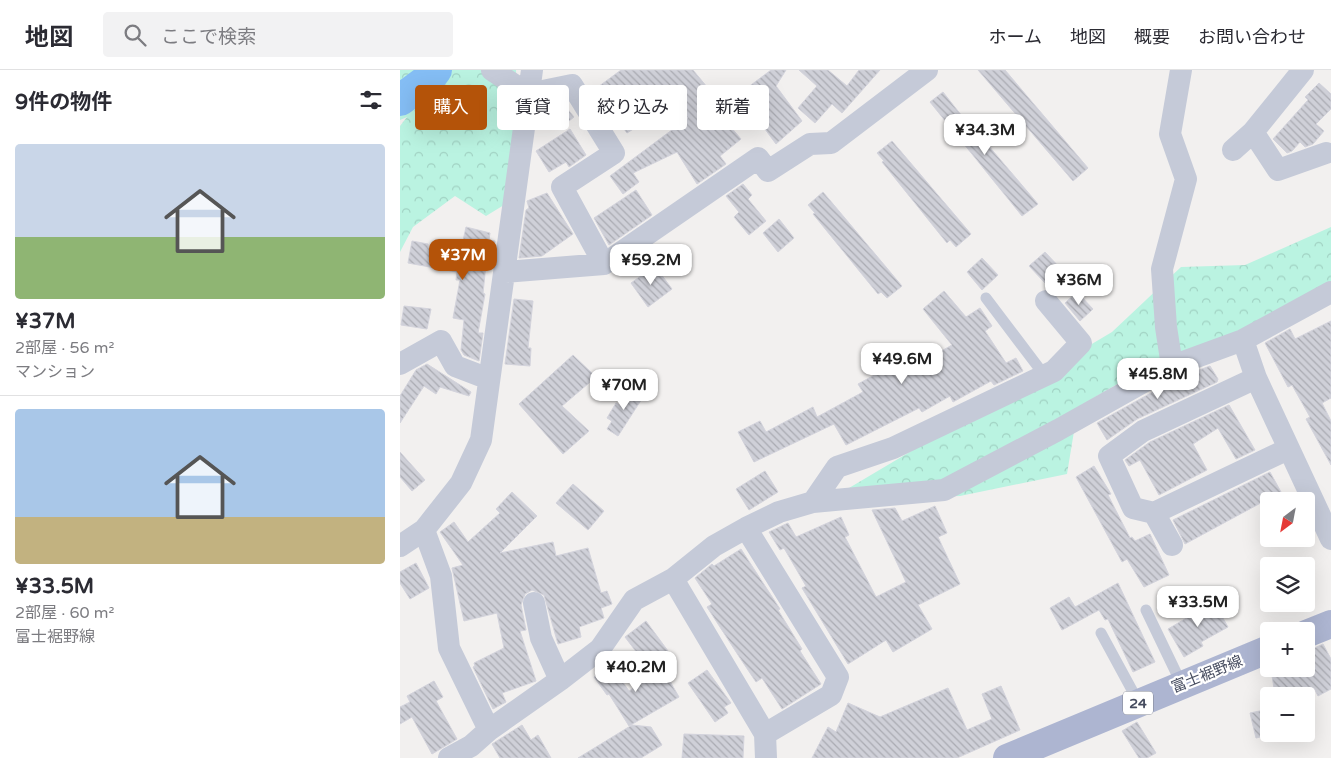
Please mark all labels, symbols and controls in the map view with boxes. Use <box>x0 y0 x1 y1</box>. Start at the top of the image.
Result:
search box <box>103 12 453 57</box>
icon: search <box>121 21 149 49</box>
text: 地図 <box>25 23 73 52</box>
text: ここで検索 <box>161 26 256 48</box>
text: ホーム <box>989 26 1042 48</box>
text: 地図 <box>1070 26 1106 48</box>
text: 概要 <box>1134 26 1170 48</box>
text: お問い合わせ <box>1198 26 1306 48</box>
chip: 購入 <box>415 85 487 130</box>
chip: 賃貸 <box>497 85 569 130</box>
chip: 絞り込み <box>579 85 687 130</box>
chip: 新着 <box>697 85 769 130</box>
icon: filters <box>357 86 385 114</box>
text: 9件の物件 <box>15 90 112 115</box>
pin: ¥34.3M <box>944 114 1026 156</box>
text: ¥34.3M <box>955 120 1015 140</box>
icon: home <box>155 176 245 266</box>
pin: ¥37M <box>433 238 493 281</box>
pin: ¥59.2M <box>610 244 692 286</box>
text: ¥37M <box>440 245 486 265</box>
text: ¥59.2M <box>621 250 681 270</box>
pin: ¥36M <box>1049 264 1109 306</box>
text: ¥36M <box>1056 270 1102 290</box>
text: ¥37M <box>15 309 75 334</box>
text: 2部屋 · 56 m² <box>15 338 114 358</box>
pin: ¥49.6M <box>861 342 943 385</box>
text: ¥49.6M <box>872 349 932 369</box>
pin: ¥45.8M <box>1117 358 1199 400</box>
text: マンション <box>15 362 95 382</box>
text: ¥45.8M <box>1128 364 1188 384</box>
pin: ¥70M <box>594 368 654 411</box>
text: ¥70M <box>601 375 647 395</box>
icon: home <box>155 442 245 532</box>
north arrow <box>1260 492 1315 548</box>
map controls <box>1260 492 1315 742</box>
button: layers <box>1260 557 1315 612</box>
text: ¥33.5M <box>15 574 94 599</box>
pin: ¥33.5M <box>1157 586 1239 628</box>
text: ¥33.5M <box>1168 592 1228 612</box>
text: 2部屋 · 60 m² <box>15 603 114 623</box>
button: + <box>1260 622 1315 677</box>
text: 富士裾野線 <box>15 627 95 647</box>
pin: ¥40.2M <box>595 650 677 693</box>
street label: 富士裾野線 <box>1169 652 1245 696</box>
text: ¥40.2M <box>606 657 666 677</box>
button: − <box>1260 687 1315 742</box>
road number: 24 <box>1123 692 1153 714</box>

